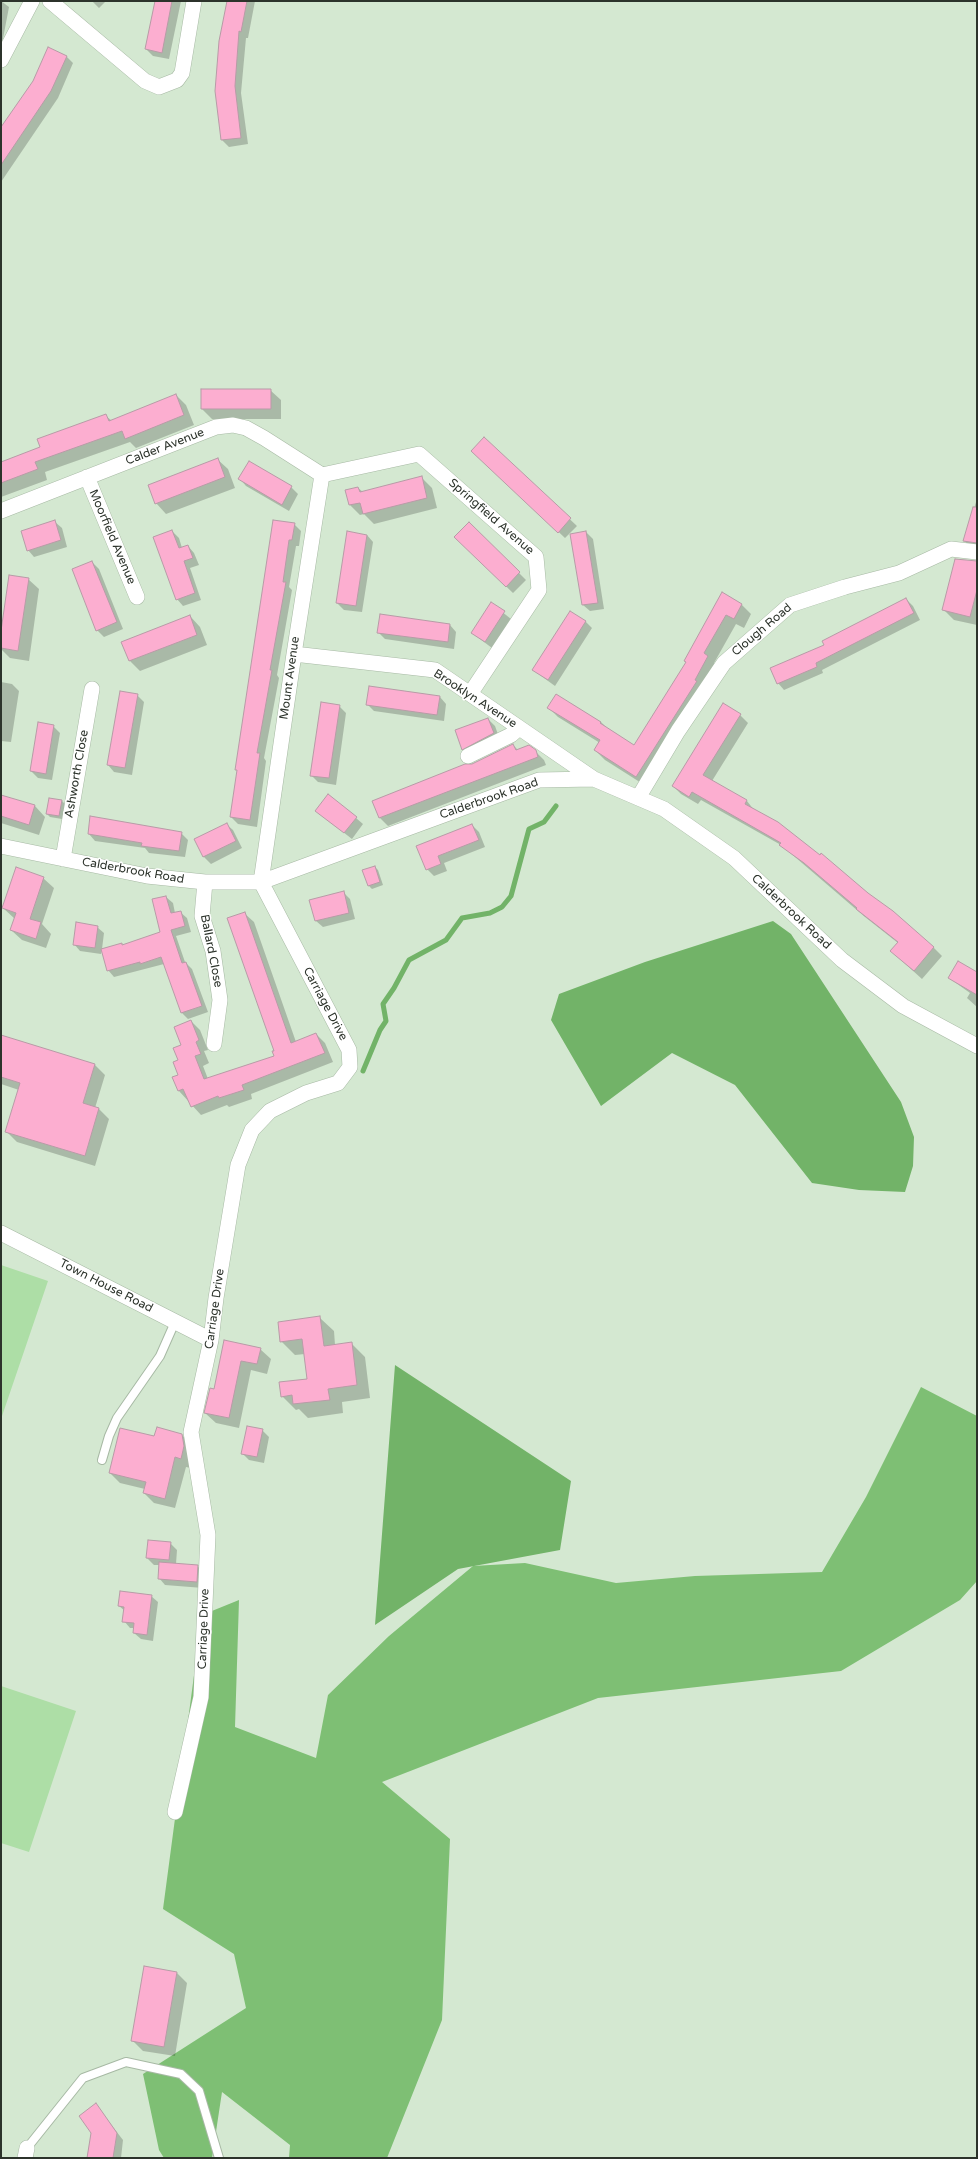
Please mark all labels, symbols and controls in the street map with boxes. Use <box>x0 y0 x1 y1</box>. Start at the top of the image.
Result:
street label: Calder Avenue <box>124 425 206 469</box>
street label: Springfield Avenue <box>445 476 537 558</box>
street label: Moorfield Avenue <box>86 487 138 587</box>
street label: Clough Road <box>729 601 795 659</box>
street label: Mount Avenue <box>277 635 303 721</box>
street label: Brooklyn Avenue <box>431 667 519 731</box>
street label: Ashworth Close <box>62 729 92 819</box>
street label: Calderbrook Road <box>438 775 540 823</box>
street label: Calderbrook Road <box>81 855 185 887</box>
street label: Calderbrook Road <box>748 871 834 953</box>
street label: Ballard Close <box>197 913 225 989</box>
street label: Carriage Drive <box>300 965 350 1043</box>
street label: Town House Road <box>57 1256 155 1316</box>
street label: Carriage Drive <box>202 1268 228 1350</box>
street label: Carriage Drive <box>195 1588 213 1670</box>

